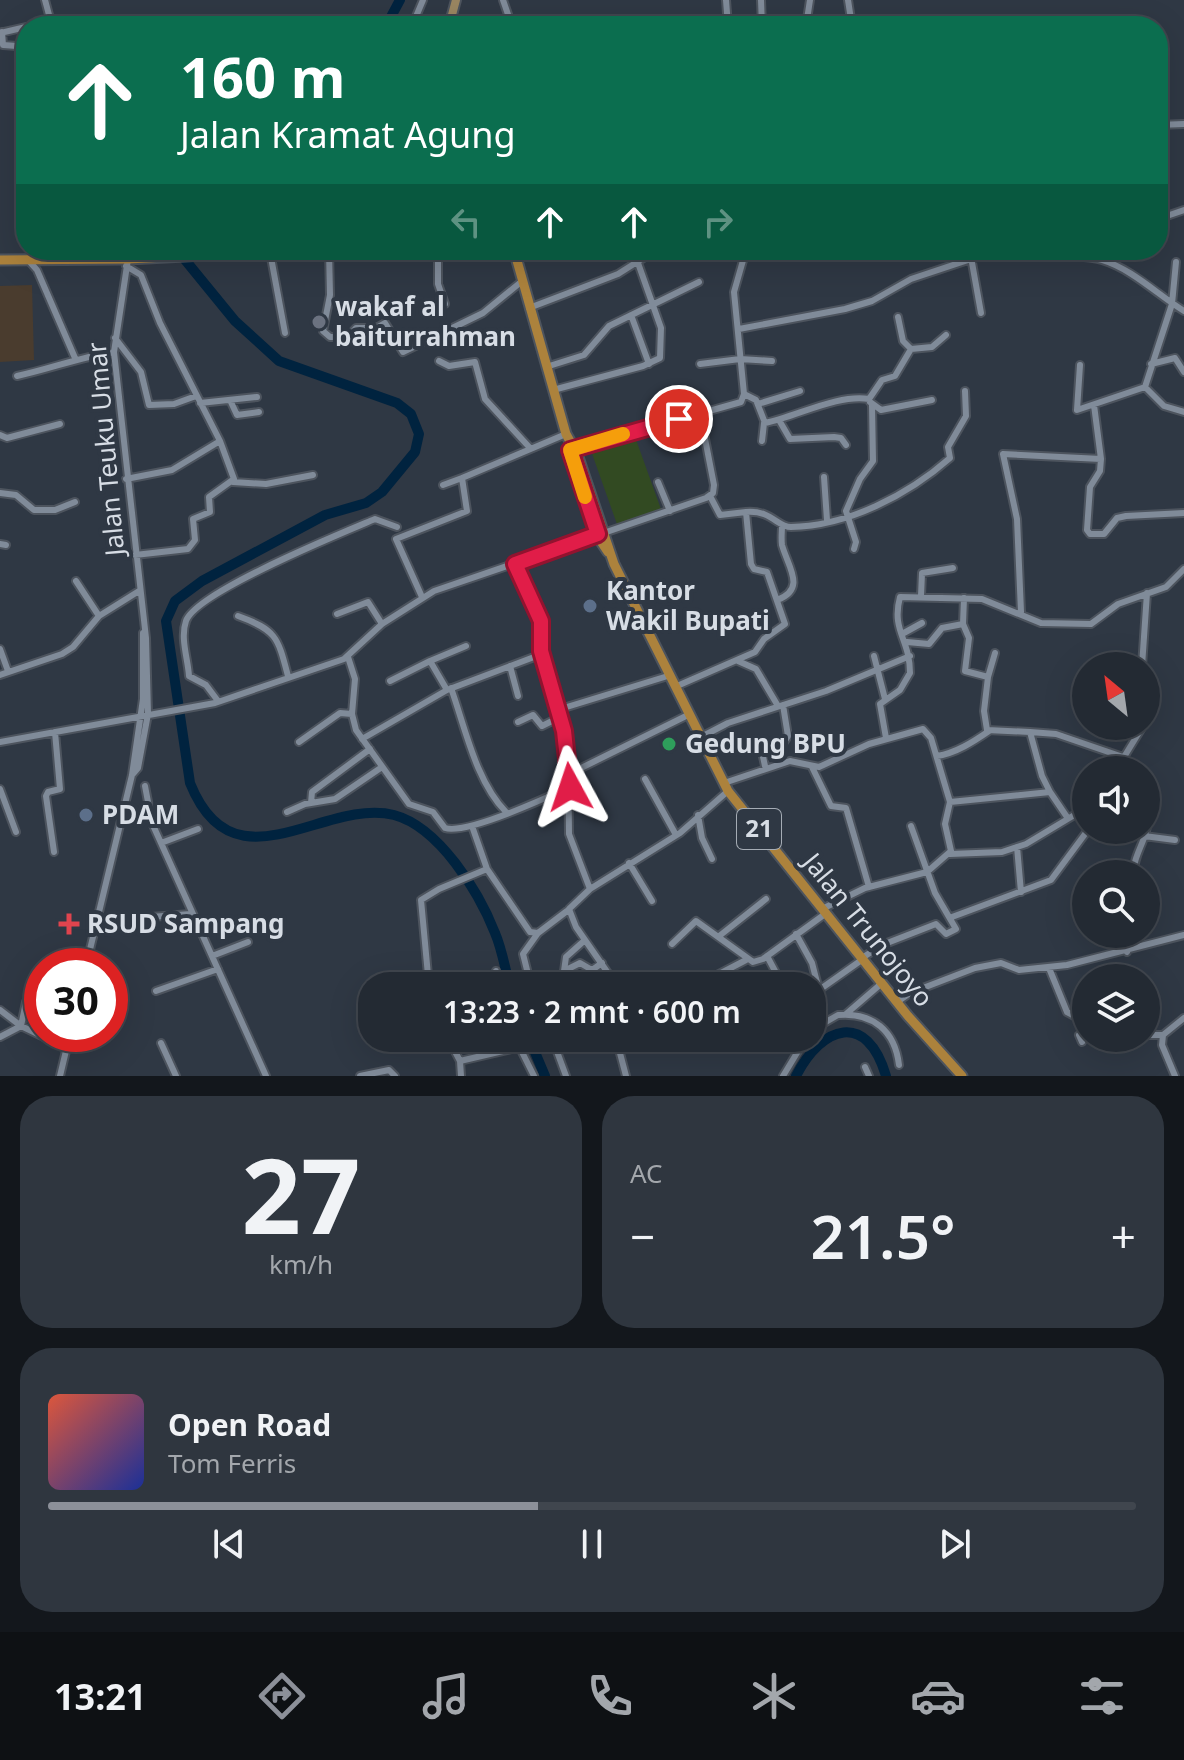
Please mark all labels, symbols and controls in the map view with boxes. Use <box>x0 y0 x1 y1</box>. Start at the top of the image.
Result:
text: 160 m <box>180 38 345 114</box>
icon: ahead <box>48 48 152 152</box>
text: Jalan Kramat Agung <box>180 110 516 159</box>
icon: left <box>444 200 488 244</box>
icon: ahead <box>528 200 572 244</box>
icon: ahead <box>612 200 656 244</box>
icon: right <box>696 200 740 244</box>
place label: wakaf al baiturrahman <box>335 288 516 354</box>
marker: wakaf al baiturrahman <box>310 313 328 331</box>
street label: Jalan Teuku Umar <box>78 340 133 561</box>
pin <box>645 385 713 453</box>
icon: arrive <box>657 397 701 441</box>
place label: Kantor Wakil Bupati <box>606 572 770 638</box>
marker: Kantor Wakil Bupati <box>581 597 599 615</box>
north arrow <box>1072 652 1160 740</box>
map controls <box>1072 652 1160 1052</box>
place label: Gedung BPU <box>685 725 846 761</box>
marker: Gedung BPU <box>660 735 678 753</box>
position arrow <box>528 745 612 829</box>
button: sound <box>1072 756 1160 844</box>
place label: PDAM <box>102 796 179 832</box>
marker: PDAM <box>77 806 95 824</box>
road number: 21 <box>737 809 781 849</box>
street label: Jalan Trunojoyo <box>794 842 942 1014</box>
button: search <box>1072 860 1160 948</box>
place label: RSUD Sampang <box>87 905 284 941</box>
marker: RSUD Sampang <box>58 913 80 935</box>
speed limit sign: 30 <box>24 948 128 1052</box>
button: layers <box>1072 964 1160 1052</box>
text: 13:23 · 2 mnt · 600 m <box>443 991 741 1032</box>
text: 27 <box>242 1123 360 1264</box>
text: AC <box>630 1155 663 1191</box>
text: 21.5° <box>810 1195 956 1277</box>
text: − <box>630 1206 655 1266</box>
text: + <box>1111 1206 1136 1266</box>
text: km/h <box>269 1246 333 1282</box>
text: Open Road <box>168 1404 331 1445</box>
text: Tom Ferris <box>168 1445 296 1481</box>
icon: previous <box>207 1522 251 1566</box>
icon: pause <box>570 1522 614 1566</box>
icon: next <box>933 1522 977 1566</box>
icon: directions <box>254 1668 310 1724</box>
icon: music <box>418 1668 474 1724</box>
icon: phone <box>582 1668 638 1724</box>
icon: climate <box>746 1668 802 1724</box>
icon: car <box>910 1668 966 1724</box>
icon: filters <box>1074 1668 1130 1724</box>
text: 13:21 <box>54 1672 146 1721</box>

